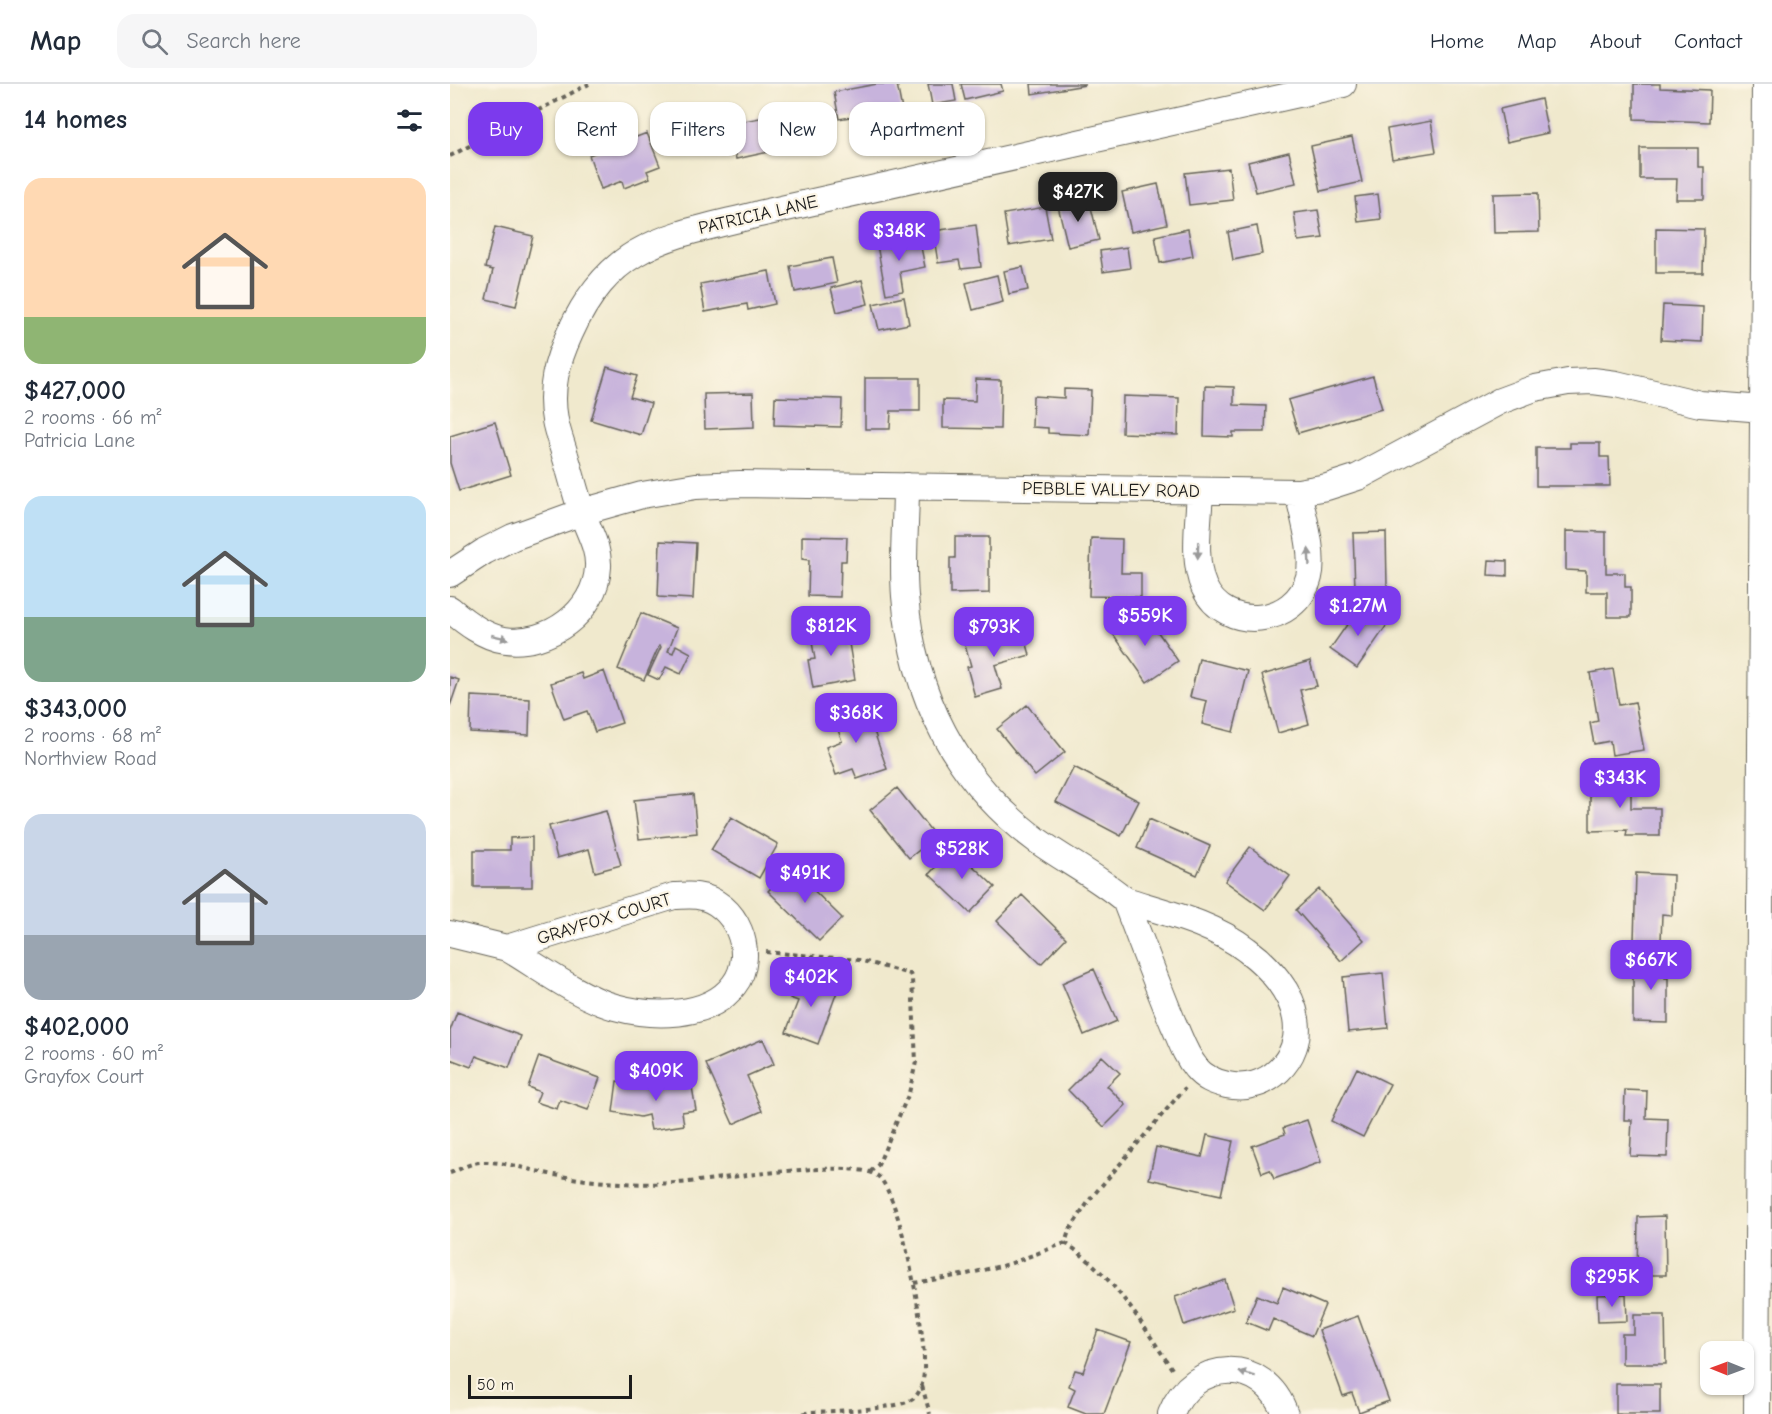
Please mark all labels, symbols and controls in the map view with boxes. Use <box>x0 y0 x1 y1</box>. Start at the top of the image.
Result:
search box <box>117 14 537 68</box>
text: Map <box>30 25 81 57</box>
icon: search <box>138 25 171 58</box>
text: Search here <box>186 28 301 54</box>
text: Home <box>1430 29 1484 53</box>
text: Map <box>1517 29 1557 53</box>
text: About <box>1590 29 1641 53</box>
text: Contact <box>1674 29 1742 53</box>
chip: Buy <box>468 102 543 156</box>
chip: Rent <box>555 102 638 156</box>
chip: Filters <box>650 102 746 156</box>
chip: New <box>758 102 837 156</box>
chip: Apartment <box>849 102 985 156</box>
icon: filters <box>393 104 426 137</box>
text: 14 homes <box>24 105 127 135</box>
pin: $427K <box>1036 172 1120 223</box>
text: $427K <box>1052 180 1104 203</box>
street label: PATRICIA LANE <box>696 191 820 239</box>
pin: $348K <box>857 211 941 262</box>
icon: home <box>171 217 279 325</box>
text: $348K <box>873 219 925 242</box>
text: $427,000 <box>24 376 126 406</box>
text: 2 rooms · 66 m² <box>24 406 162 429</box>
text: Patricia Lane <box>24 429 135 452</box>
street label: PEBBLE VALLEY ROAD <box>1022 478 1200 502</box>
icon: home <box>171 535 279 643</box>
one-way arrow <box>1193 540 1203 559</box>
one-way arrow <box>1305 548 1314 567</box>
pin: $1.27M <box>1309 586 1407 637</box>
text: $1.27M <box>1329 594 1387 617</box>
pin: $559K <box>1103 596 1187 647</box>
text: $559K <box>1118 604 1173 627</box>
pin: $812K <box>789 606 873 657</box>
pin: $793K <box>952 607 1036 658</box>
text: $812K <box>805 614 857 637</box>
text: $793K <box>968 615 1020 638</box>
one-way arrow <box>491 633 509 643</box>
pin: $368K <box>814 693 898 744</box>
text: $343,000 <box>24 694 127 724</box>
text: $368K <box>829 701 883 724</box>
text: 2 rooms · 68 m² <box>24 724 161 747</box>
text: Northview Road <box>24 747 157 770</box>
pin: $343K <box>1578 758 1662 809</box>
text: $343K <box>1594 766 1646 789</box>
pin: $528K <box>920 829 1004 880</box>
text: $528K <box>935 837 989 860</box>
icon: home <box>171 853 279 961</box>
pin: $491K <box>763 853 847 904</box>
text: $491K <box>780 861 831 884</box>
street label: GRAYFOX COURT <box>535 889 674 949</box>
pin: $667K <box>1609 940 1693 991</box>
text: $667K <box>1624 948 1678 971</box>
pin: $402K <box>769 957 853 1008</box>
text: $402K <box>784 965 838 988</box>
text: $402,000 <box>24 1012 129 1042</box>
text: 2 rooms · 60 m² <box>24 1042 163 1065</box>
pin: $409K <box>614 1051 698 1102</box>
text: $409K <box>629 1059 683 1082</box>
text: Grayfox Court <box>24 1065 143 1088</box>
pin: $295K <box>1570 1257 1654 1308</box>
text: $295K <box>1585 1265 1639 1288</box>
north arrow <box>1700 1341 1754 1395</box>
map controls <box>1700 1341 1754 1395</box>
one-way arrow <box>1238 1369 1256 1378</box>
scale bar <box>468 1372 632 1400</box>
text: 50 m <box>477 1376 514 1394</box>

